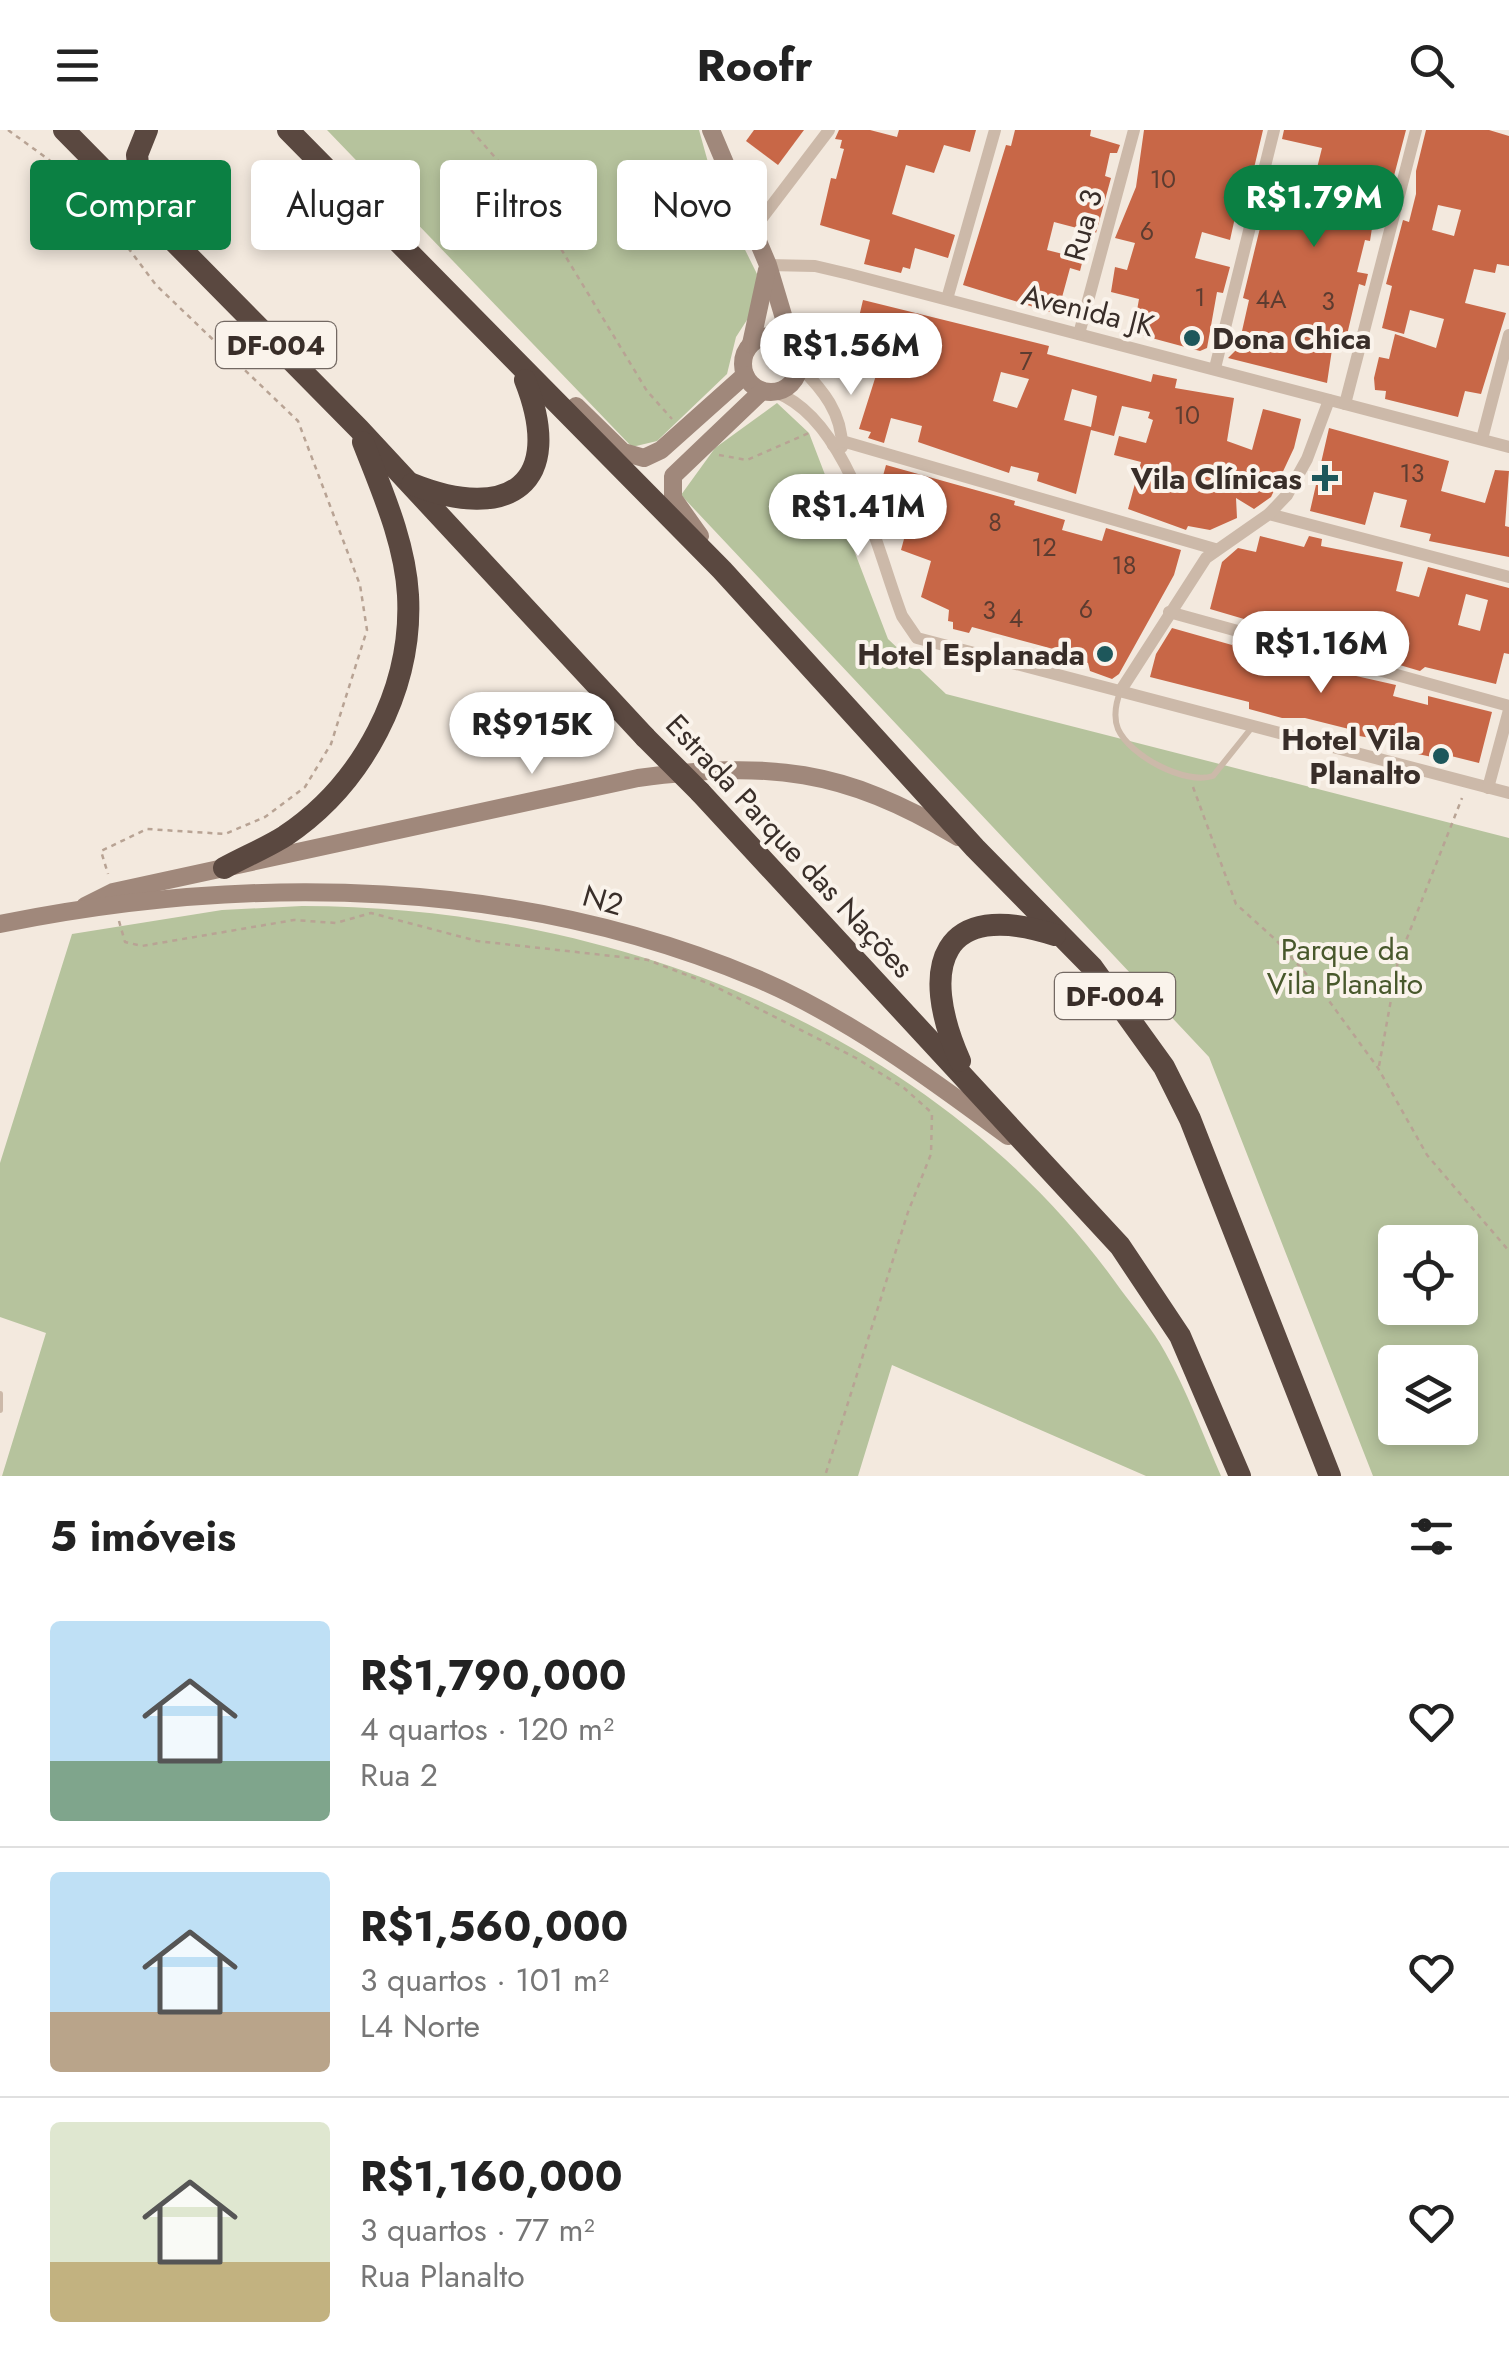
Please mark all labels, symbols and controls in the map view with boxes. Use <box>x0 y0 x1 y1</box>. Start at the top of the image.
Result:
text: Roofr <box>696 33 813 98</box>
icon: menu <box>50 38 105 93</box>
icon: search <box>1404 38 1459 93</box>
chip: Comprar <box>30 160 231 250</box>
chip: Alugar <box>251 160 420 250</box>
chip: Filtros <box>440 160 597 250</box>
chip: Novo <box>617 160 767 250</box>
house number: 10 <box>1150 161 1176 197</box>
pin: R$1.79M <box>1222 165 1406 250</box>
text: R$1.79M <box>1246 174 1382 220</box>
street label: Rua 3 <box>1053 184 1113 266</box>
house number: 6 <box>1140 213 1154 249</box>
street label: Avenida JK <box>1017 273 1159 347</box>
house number: 1 <box>1194 279 1206 315</box>
house number: 4A <box>1255 281 1287 317</box>
house number: 3 <box>1321 283 1335 319</box>
pin: R$1.56M <box>759 313 943 398</box>
place label: Dona Chica <box>1212 317 1371 360</box>
road number: DF-004 <box>216 322 336 368</box>
text: R$1.56M <box>782 322 920 368</box>
marker: Dona Chica <box>1181 327 1203 349</box>
house number: 7 <box>1019 343 1033 379</box>
house number: 10 <box>1174 397 1200 433</box>
house number: 13 <box>1400 455 1424 491</box>
place label: Vila Clínicas <box>1130 457 1302 500</box>
marker: Vila Clínicas <box>1312 465 1338 491</box>
pin: R$1.41M <box>766 474 950 559</box>
text: R$1.41M <box>791 483 925 529</box>
house number: 8 <box>988 504 1002 540</box>
house number: 12 <box>1031 529 1057 565</box>
house number: 18 <box>1112 547 1136 583</box>
house number: 6 <box>1079 591 1093 627</box>
house number: 3 <box>982 592 996 628</box>
house number: 4 <box>1009 600 1023 636</box>
pin: R$1.16M <box>1229 611 1413 696</box>
text: R$1.16M <box>1254 620 1388 666</box>
place label: Hotel Esplanada <box>857 633 1085 676</box>
marker: Hotel Esplanada <box>1094 643 1116 665</box>
pin: R$915K <box>451 692 613 777</box>
text: R$915K <box>471 701 593 747</box>
street label: Estrada Parque das Nações <box>656 705 924 987</box>
place label: Hotel Vila Planalto <box>1281 718 1421 795</box>
marker: Hotel Vila Planalto <box>1430 745 1452 767</box>
street label: N2 <box>578 874 628 926</box>
park label: Parque da Vila Planalto <box>1267 928 1423 1005</box>
road number: DF-004 <box>1055 973 1175 1019</box>
map controls <box>1378 1225 1478 1445</box>
button: locate <box>1378 1225 1478 1325</box>
button: layers <box>1378 1345 1478 1445</box>
text: 5 imóveis <box>50 1506 236 1567</box>
icon: filters <box>1404 1509 1459 1564</box>
text: R$1,790,000 <box>360 1645 627 1706</box>
icon: home <box>130 1661 250 1781</box>
icon: heart <box>1404 1694 1459 1749</box>
text: 4 quartos · 120 m² <box>360 1706 614 1752</box>
text: Rua 2 <box>360 1752 438 1798</box>
text: R$1,560,000 <box>360 1896 628 1957</box>
icon: home <box>130 1912 250 2032</box>
icon: heart <box>1404 1945 1459 2000</box>
text: 3 quartos · 101 m² <box>360 1957 609 2003</box>
text: L4 Norte <box>360 2003 480 2049</box>
text: R$1,160,000 <box>360 2146 623 2207</box>
icon: home <box>130 2162 250 2282</box>
icon: heart <box>1404 2195 1459 2250</box>
text: 3 quartos · 77 m² <box>360 2207 595 2253</box>
text: Rua Planalto <box>360 2253 525 2299</box>

